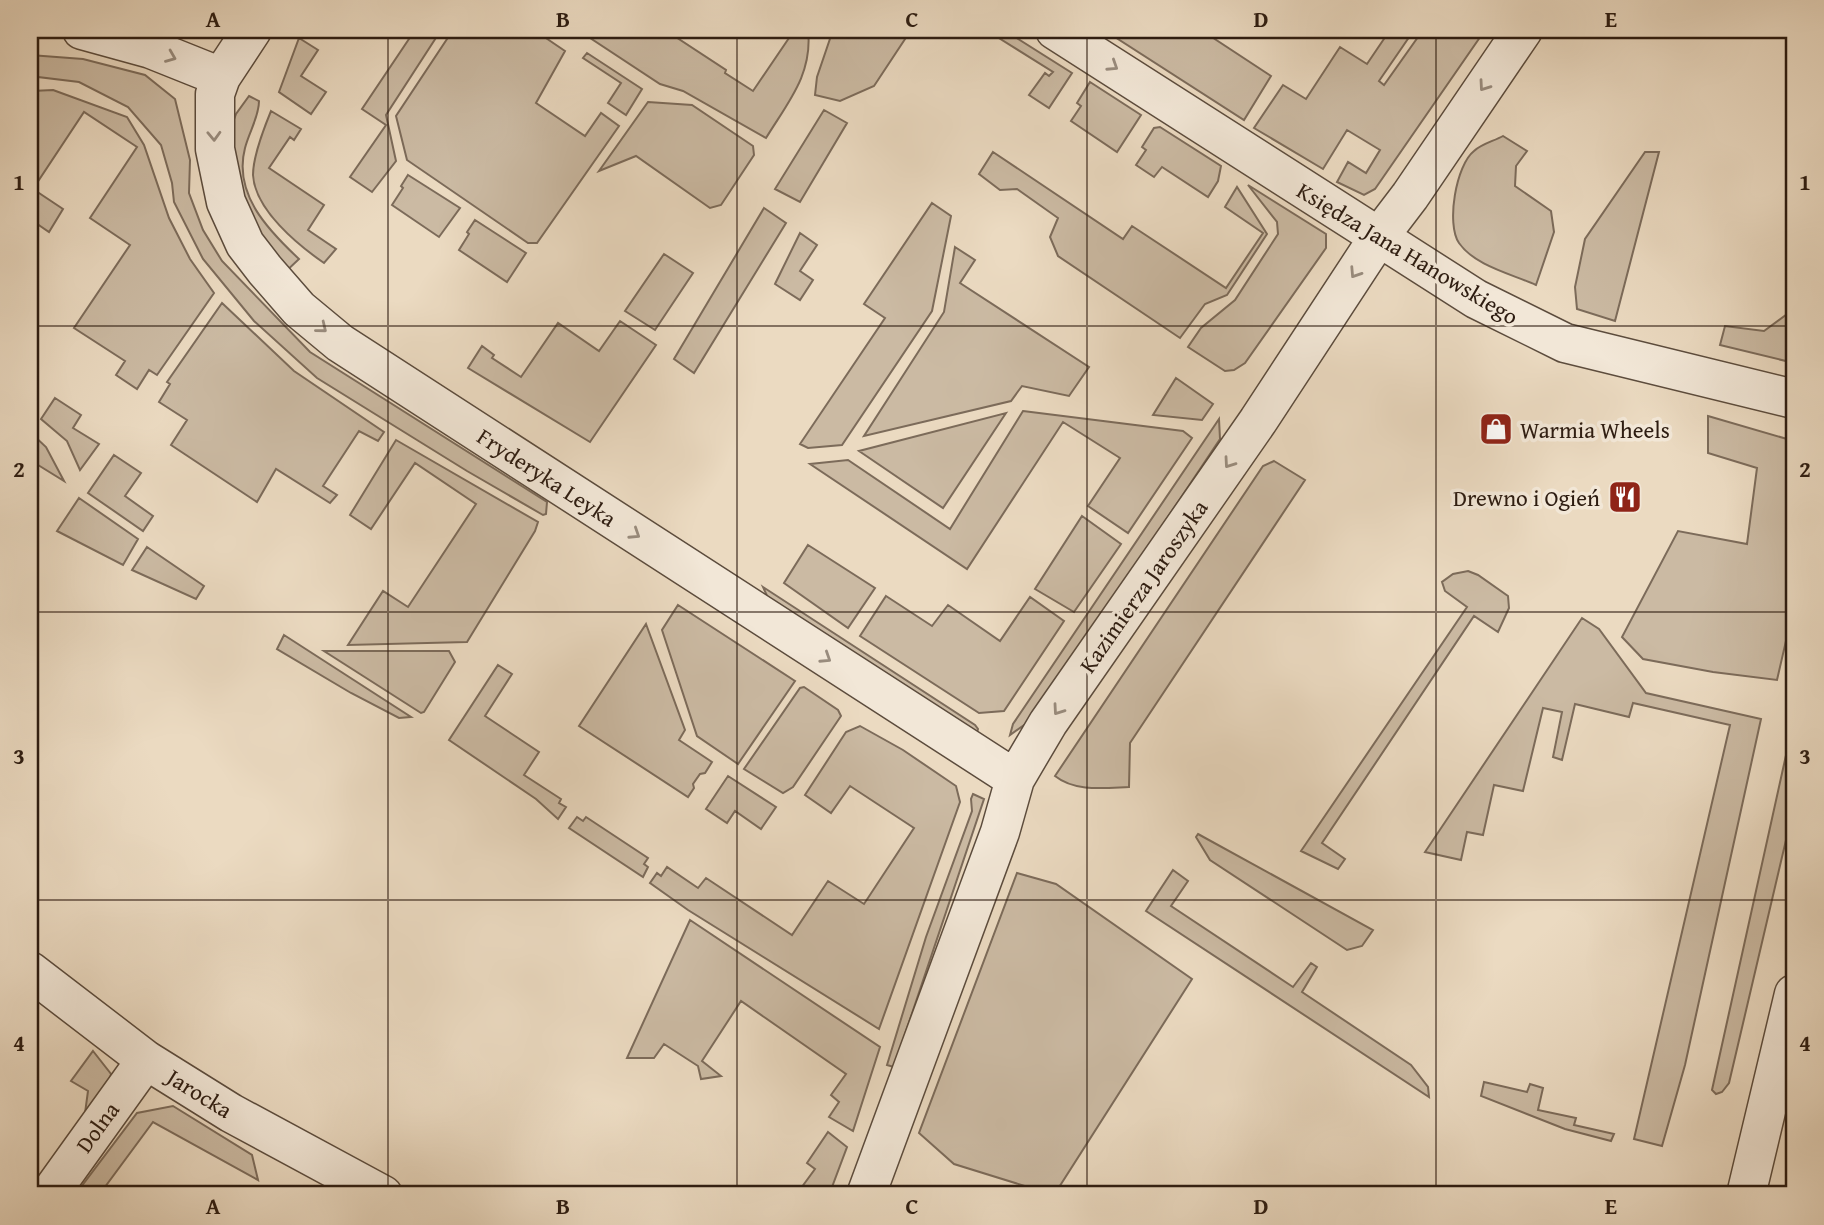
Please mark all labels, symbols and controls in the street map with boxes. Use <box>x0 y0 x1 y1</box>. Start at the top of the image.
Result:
text: A <box>206 2 221 35</box>
text: B <box>556 2 570 35</box>
text: C <box>905 2 919 35</box>
text: D <box>1254 2 1269 35</box>
text: E <box>1605 2 1617 35</box>
one-way arrow <box>164 48 176 62</box>
one-way arrow <box>1105 57 1118 70</box>
one-way arrow <box>1480 78 1492 91</box>
one-way arrow <box>207 131 222 142</box>
text: 1 <box>13 165 25 198</box>
text: 1 <box>1799 165 1811 198</box>
street label: Księdza Jana Hanowskiego <box>1291 174 1525 332</box>
one-way arrow <box>1350 265 1363 278</box>
one-way arrow <box>314 320 327 332</box>
shop icon: Warmia Wheels <box>1477 410 1515 448</box>
place label: Warmia Wheels <box>1520 413 1670 446</box>
street label: Fryderyka Leyka <box>471 420 623 534</box>
text: 2 <box>13 452 25 485</box>
text: 2 <box>1799 452 1811 485</box>
one-way arrow <box>1225 455 1237 468</box>
restaurant icon: Drewno i Ogień <box>1606 478 1644 516</box>
place label: Drewno i Ogień <box>1453 481 1600 514</box>
street label: Kazimierza Jaroszyka <box>1071 493 1215 679</box>
one-way arrow <box>627 526 640 539</box>
one-way arrow <box>818 649 831 662</box>
one-way arrow <box>1054 702 1066 715</box>
text: 3 <box>13 739 25 772</box>
text: 3 <box>1799 739 1811 772</box>
text: 4 <box>13 1026 25 1059</box>
text: 4 <box>1799 1026 1811 1059</box>
street label: Jarocka <box>158 1059 239 1126</box>
street label: Dolna <box>67 1095 127 1159</box>
text: A <box>206 1189 221 1222</box>
text: B <box>556 1189 570 1222</box>
text: C <box>905 1189 919 1222</box>
text: D <box>1254 1189 1269 1222</box>
text: E <box>1605 1189 1617 1222</box>

